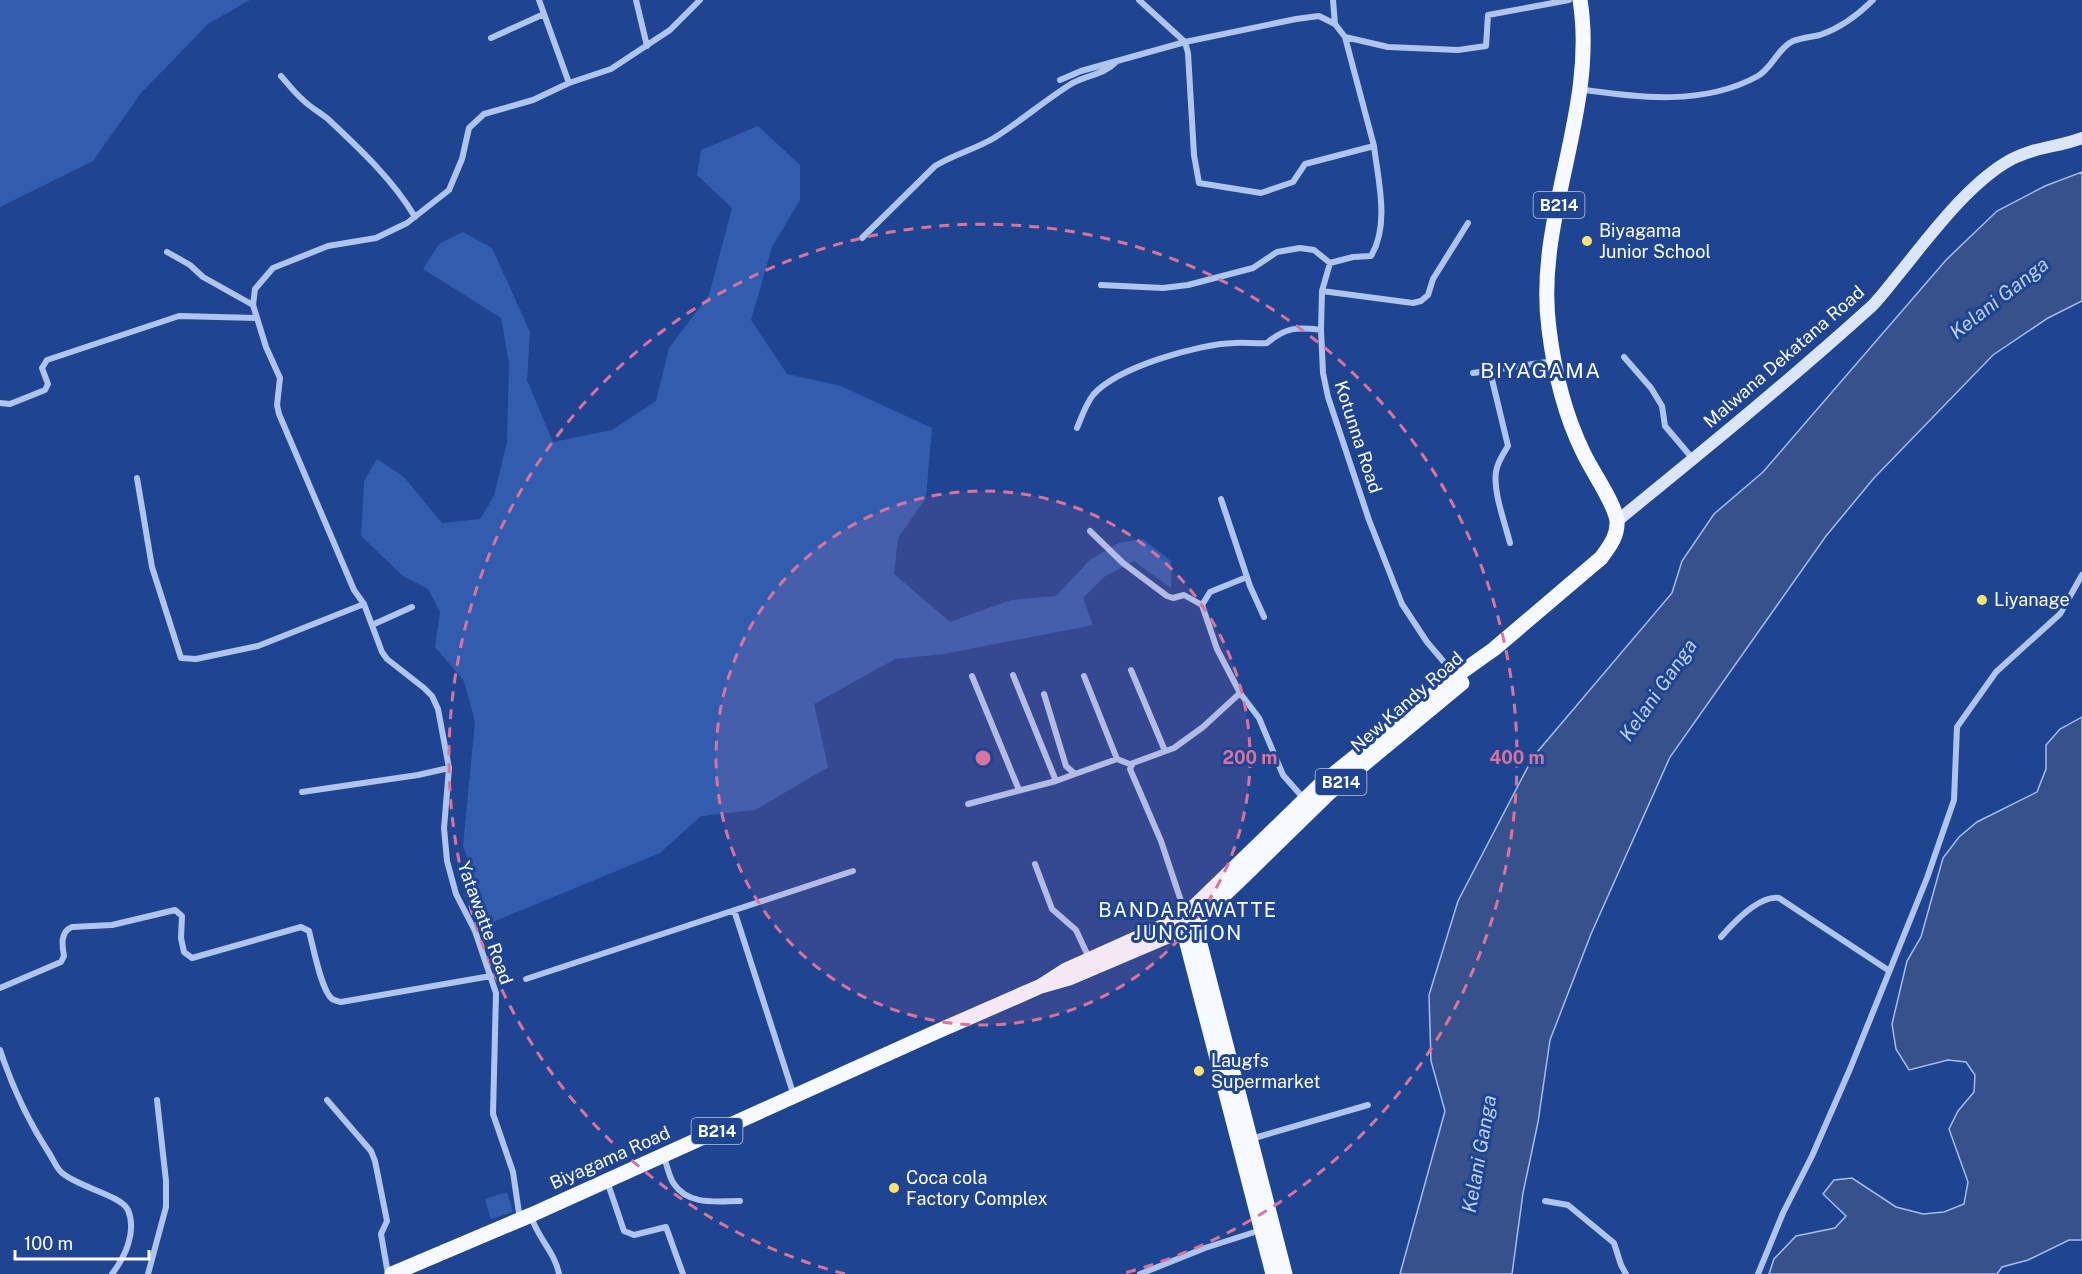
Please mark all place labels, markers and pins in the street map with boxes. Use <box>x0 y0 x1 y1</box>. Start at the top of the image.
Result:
place label: Biyagama Junior School <box>1599 220 1711 262</box>
marker: Biyagama Junior School <box>1580 234 1594 248</box>
place label: Liyanage <box>1994 589 2070 610</box>
marker: Liyanage <box>1975 593 1989 607</box>
centre of rings <box>973 748 993 768</box>
place label: Laugfs Supermarket <box>1211 1050 1321 1092</box>
marker: Laugfs Supermarket <box>1192 1064 1206 1078</box>
place label: Coca cola Factory Complex <box>906 1167 1048 1209</box>
marker: Coca cola Factory Complex <box>887 1181 901 1195</box>

